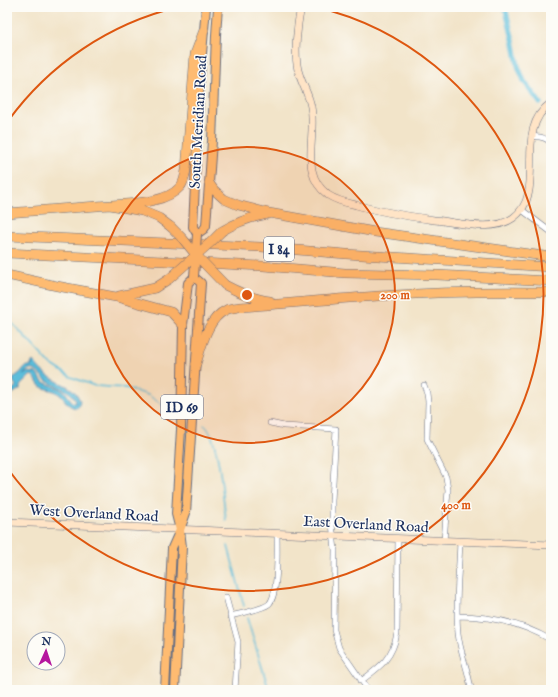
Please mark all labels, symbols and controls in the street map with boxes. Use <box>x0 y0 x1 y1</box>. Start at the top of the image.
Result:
street label: South Meridian Road <box>186 54 212 189</box>
road number: I 84 <box>264 237 294 261</box>
centre of rings <box>240 288 254 302</box>
text: 200 m <box>380 288 410 303</box>
road number: ID 69 <box>161 395 203 419</box>
text: 400 m <box>441 498 472 513</box>
street label: West Overland Road <box>29 501 160 526</box>
street label: East Overland Road <box>303 512 430 537</box>
north arrow <box>26 631 66 671</box>
text: N <box>40 635 52 649</box>

